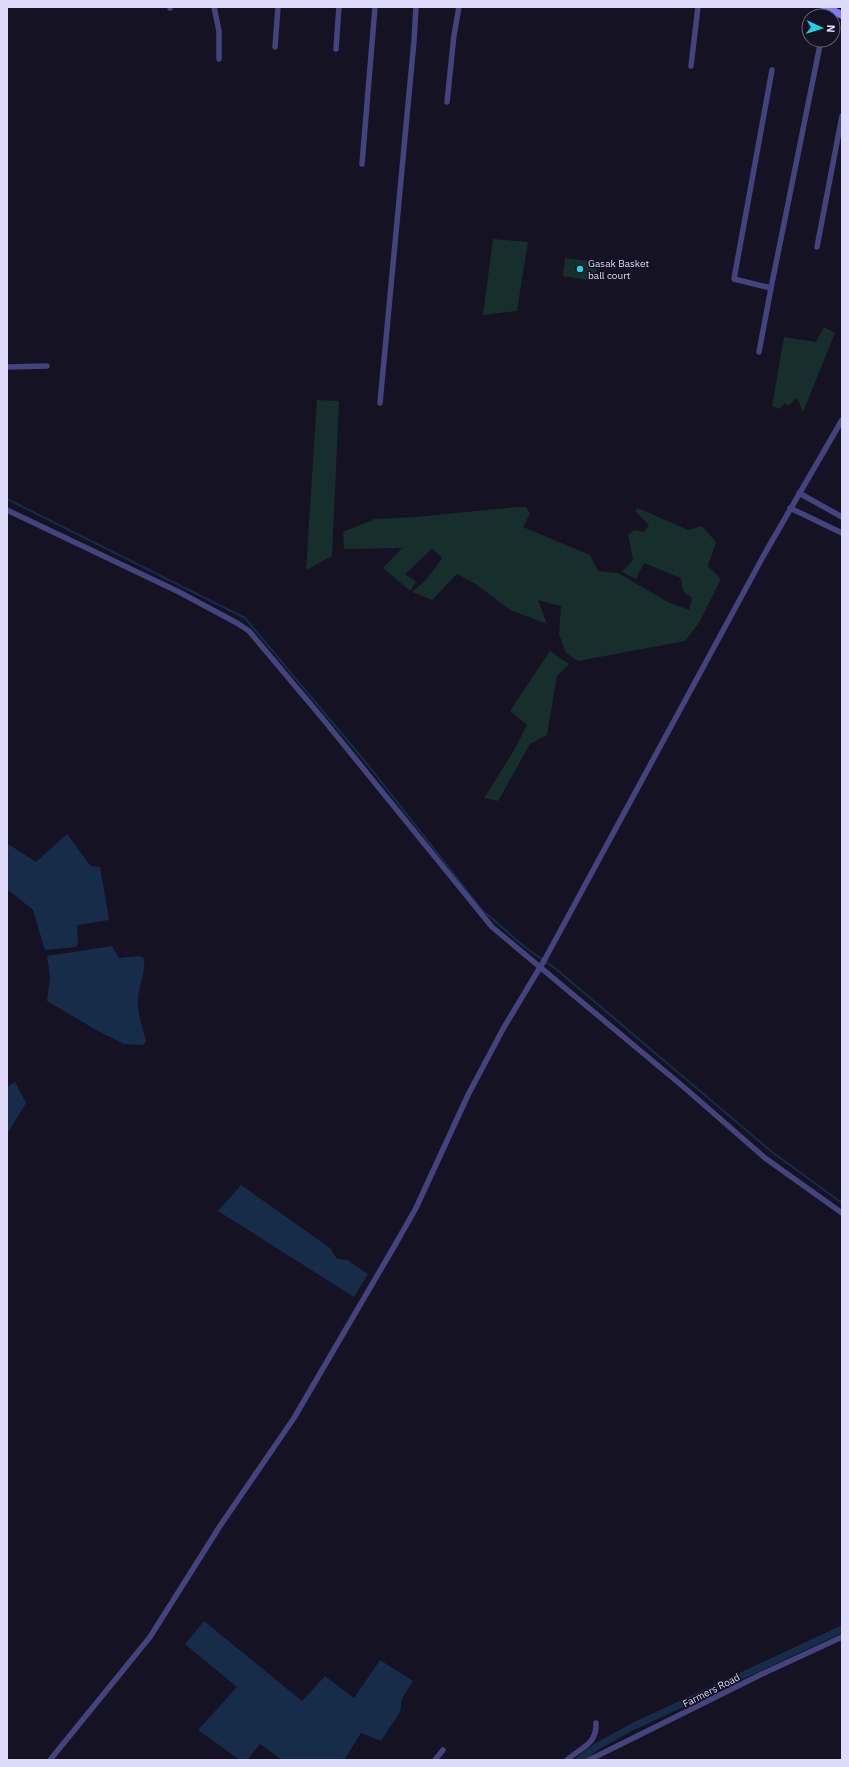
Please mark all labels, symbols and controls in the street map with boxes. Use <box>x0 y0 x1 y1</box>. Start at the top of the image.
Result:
north arrow <box>801 8 841 48</box>
text: N <box>824 24 838 33</box>
place label: Gasak Basket ball court <box>588 257 649 282</box>
marker: Gasak Basket ball court <box>575 264 585 274</box>
street label: Farmers Road <box>681 1671 742 1710</box>

